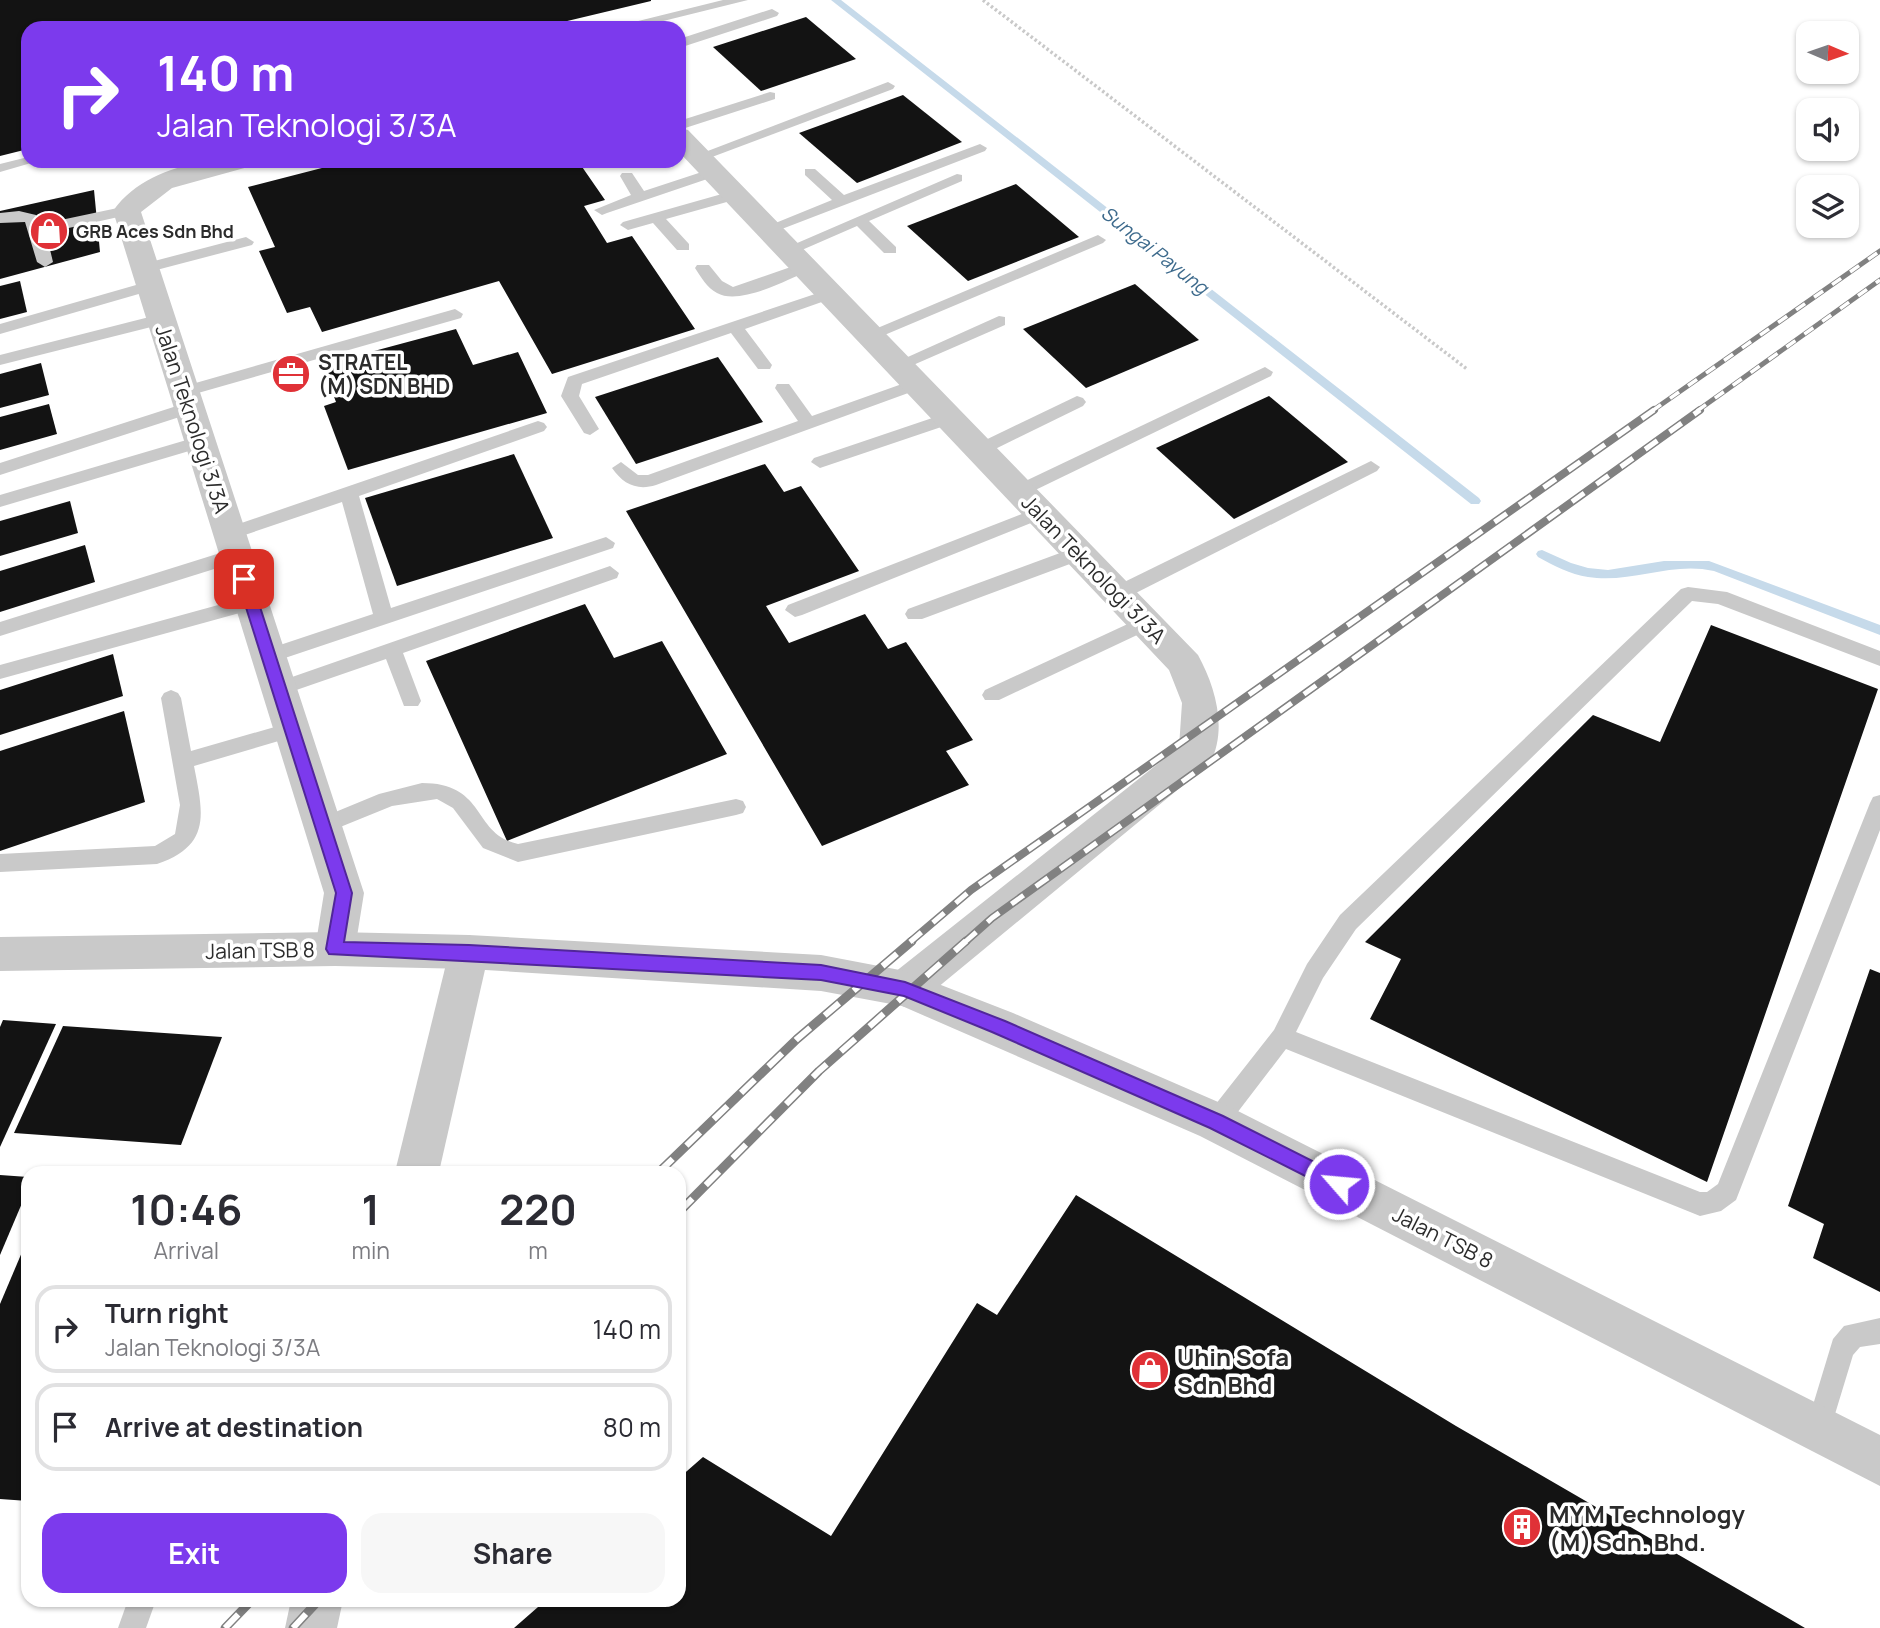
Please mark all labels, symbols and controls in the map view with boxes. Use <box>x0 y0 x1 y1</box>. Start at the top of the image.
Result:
north arrow <box>1796 21 1858 84</box>
map controls <box>1796 21 1859 238</box>
text: 140 m <box>157 39 294 106</box>
icon: right <box>42 49 133 140</box>
button: sound <box>1796 98 1859 161</box>
text: Jalan Teknologi 3/3A <box>157 103 456 147</box>
button: layers <box>1796 175 1859 238</box>
water label: Sungai Payung <box>1096 200 1215 301</box>
shop icon: GRB Aces Sdn Bhd <box>28 210 70 252</box>
place label: GRB Aces Sdn Bhd <box>76 219 234 243</box>
street label: Jalan Teknologi 3/3A <box>149 321 237 517</box>
place label: STRATEL (M) SDN BHD <box>318 348 450 400</box>
office icon: STRATEL (M) SDN BHD <box>270 353 312 395</box>
street label: Jalan Teknologi 3/3A <box>1016 489 1172 649</box>
pin <box>214 549 274 609</box>
icon: arrive <box>225 560 263 598</box>
street label: Jalan TSB 8 <box>205 935 315 965</box>
position arrow <box>1302 1147 1376 1221</box>
text: 10:46 <box>130 1180 242 1238</box>
text: 1 <box>361 1180 380 1238</box>
text: 220 <box>499 1180 577 1238</box>
street label: Jalan TSB 8 <box>1388 1200 1498 1274</box>
text: Arrival <box>153 1234 219 1266</box>
text: min <box>351 1234 390 1266</box>
text: m <box>528 1234 548 1266</box>
text: Turn right <box>105 1295 229 1331</box>
icon: right <box>46 1310 84 1348</box>
text: 140 m <box>592 1311 661 1347</box>
text: Jalan Teknologi 3/3A <box>105 1331 320 1363</box>
place label: Uhin Sofa Sdn Bhd <box>1177 1340 1289 1401</box>
shop icon: Uhin Sofa Sdn Bhd <box>1129 1349 1171 1391</box>
icon: arrive <box>46 1408 84 1446</box>
text: Arrive at destination <box>105 1409 363 1445</box>
text: 80 m <box>603 1409 661 1445</box>
place label: MYM Technology (M) Sdn. Bhd. <box>1549 1497 1745 1558</box>
building icon: MYM Technology (M) Sdn. Bhd. <box>1501 1506 1543 1548</box>
button: Exit <box>42 1513 347 1593</box>
button: Share <box>361 1513 665 1593</box>

